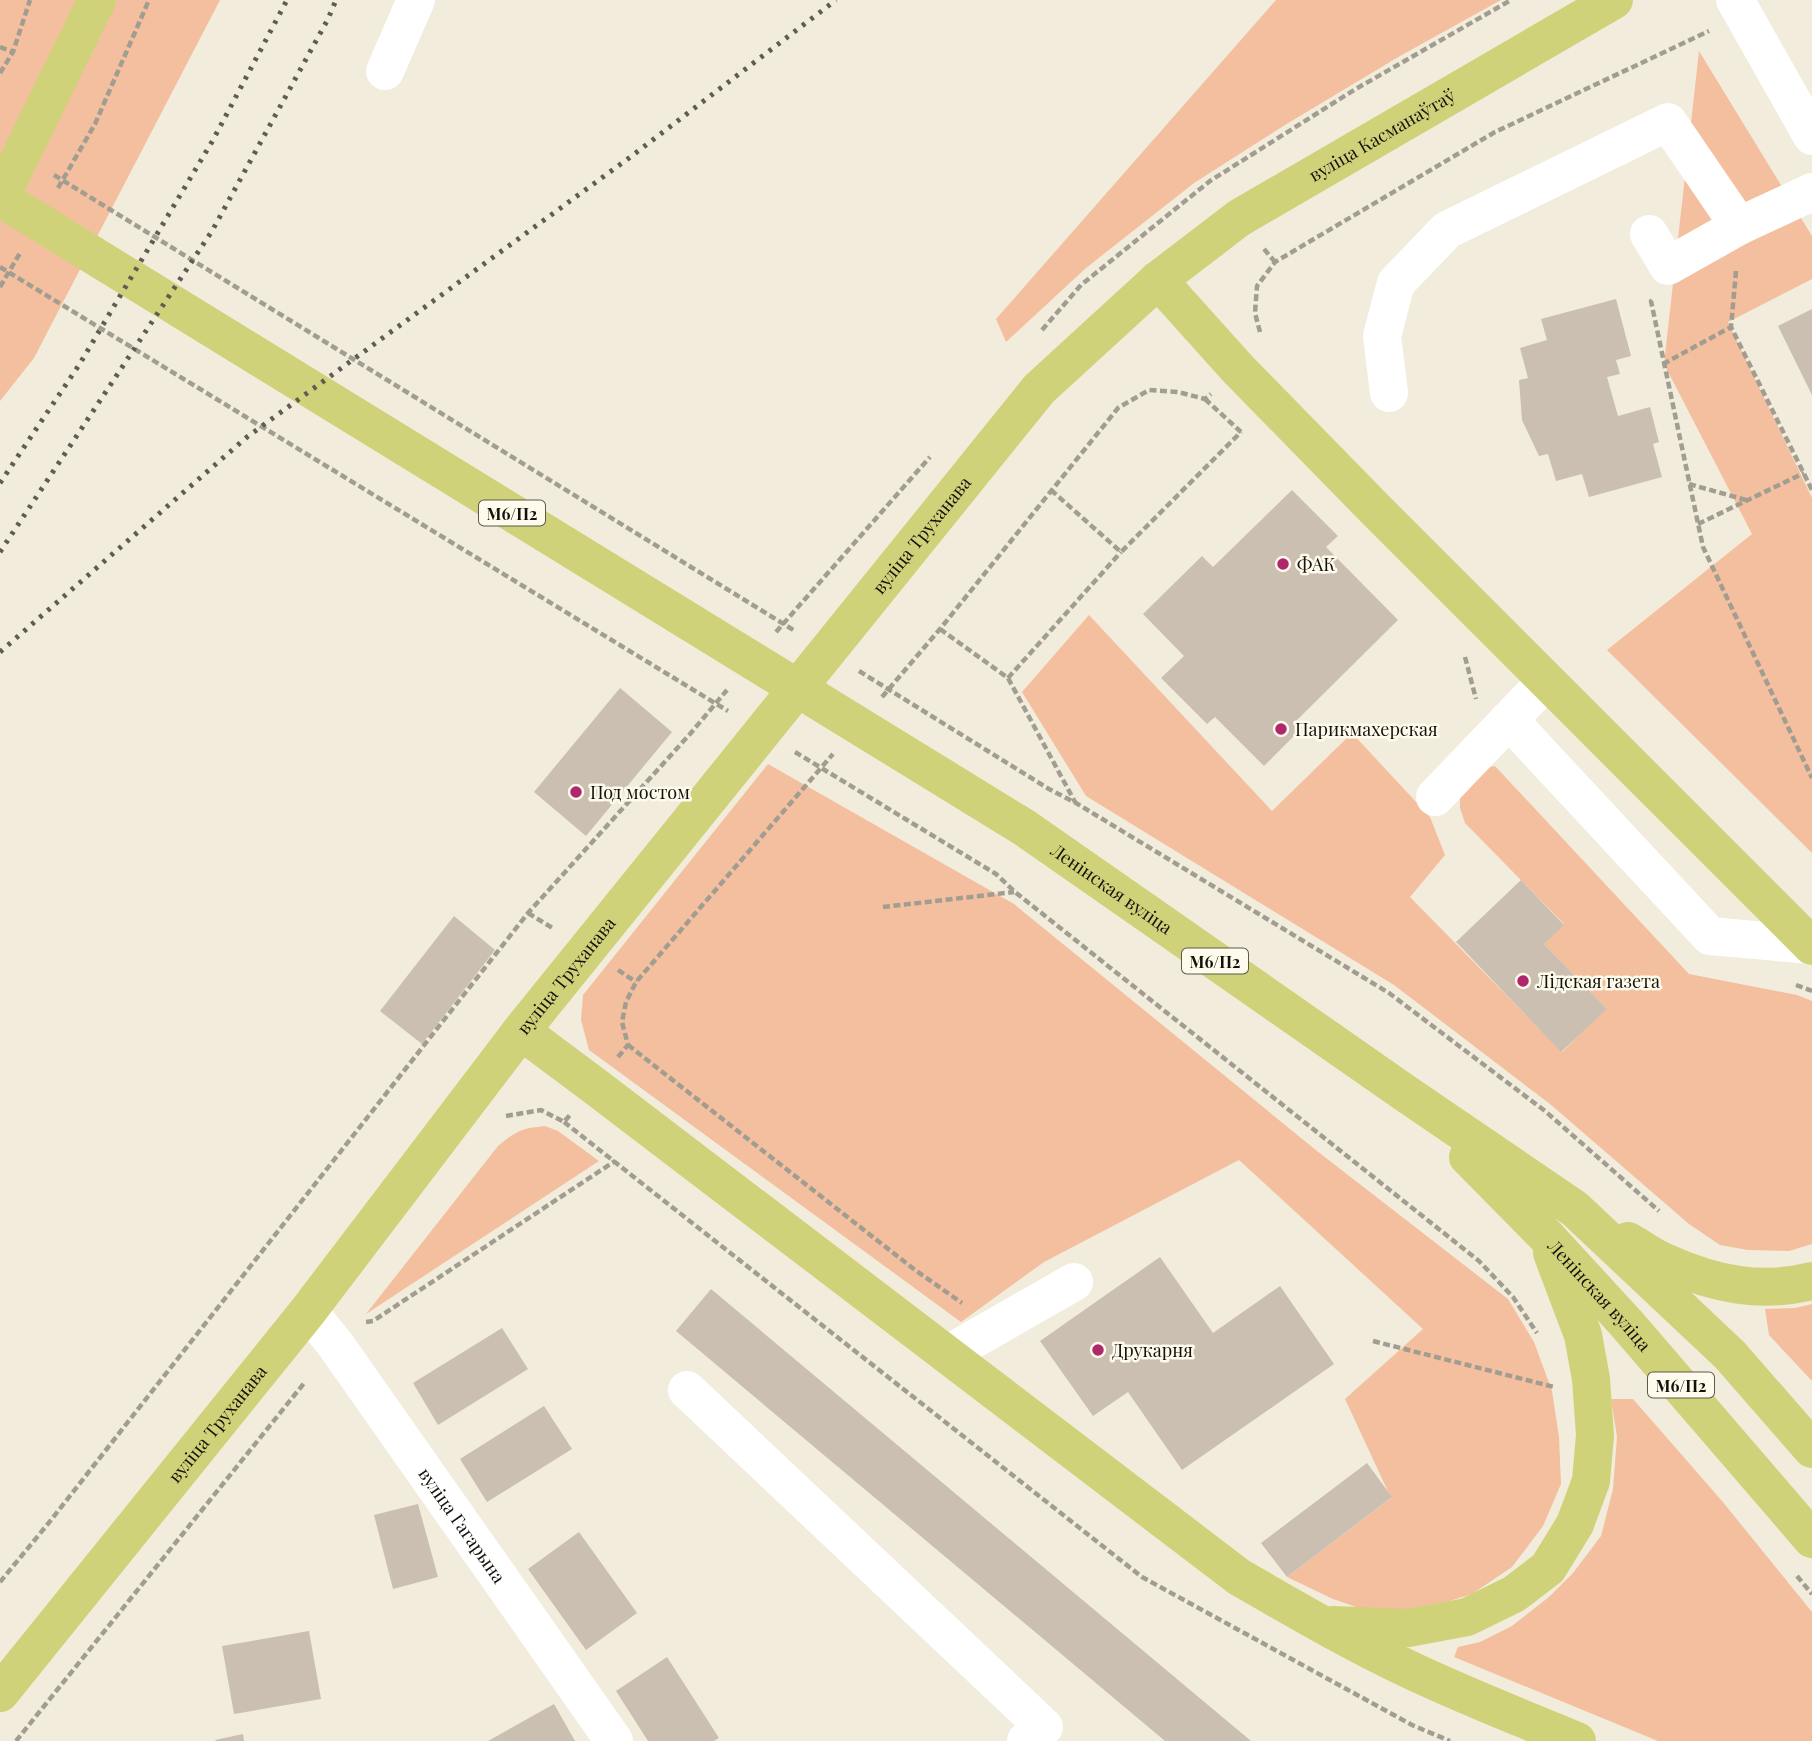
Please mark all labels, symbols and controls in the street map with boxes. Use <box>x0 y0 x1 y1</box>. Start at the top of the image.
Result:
street label: вуліца Касманаўтаў <box>1304 83 1459 187</box>
street label: вуліца Труханава <box>867 471 976 599</box>
road number: М6/П2 <box>479 500 545 526</box>
place label: ФАК <box>1297 552 1335 576</box>
marker: ФАК <box>1275 556 1291 572</box>
place label: Парикмахерская <box>1295 717 1438 741</box>
marker: Парикмахерская <box>1273 721 1289 737</box>
place label: Под мостом <box>590 780 690 804</box>
marker: Под мостом <box>568 784 584 800</box>
street label: Ленінская вуліца <box>1046 837 1177 939</box>
street label: вуліца Труханава <box>511 912 621 1039</box>
road number: М6/П2 <box>1182 948 1248 973</box>
place label: Лідская газета <box>1536 969 1660 993</box>
marker: Лідская газета <box>1515 973 1531 989</box>
street label: Ленінская вуліца <box>1542 1233 1657 1356</box>
place label: Друкарня <box>1112 1338 1193 1362</box>
marker: Друкарня <box>1090 1342 1106 1358</box>
street label: вуліца Труханава <box>163 1360 272 1487</box>
road number: М6/П2 <box>1648 1372 1714 1398</box>
street label: вуліца Гагарына <box>413 1462 511 1588</box>

